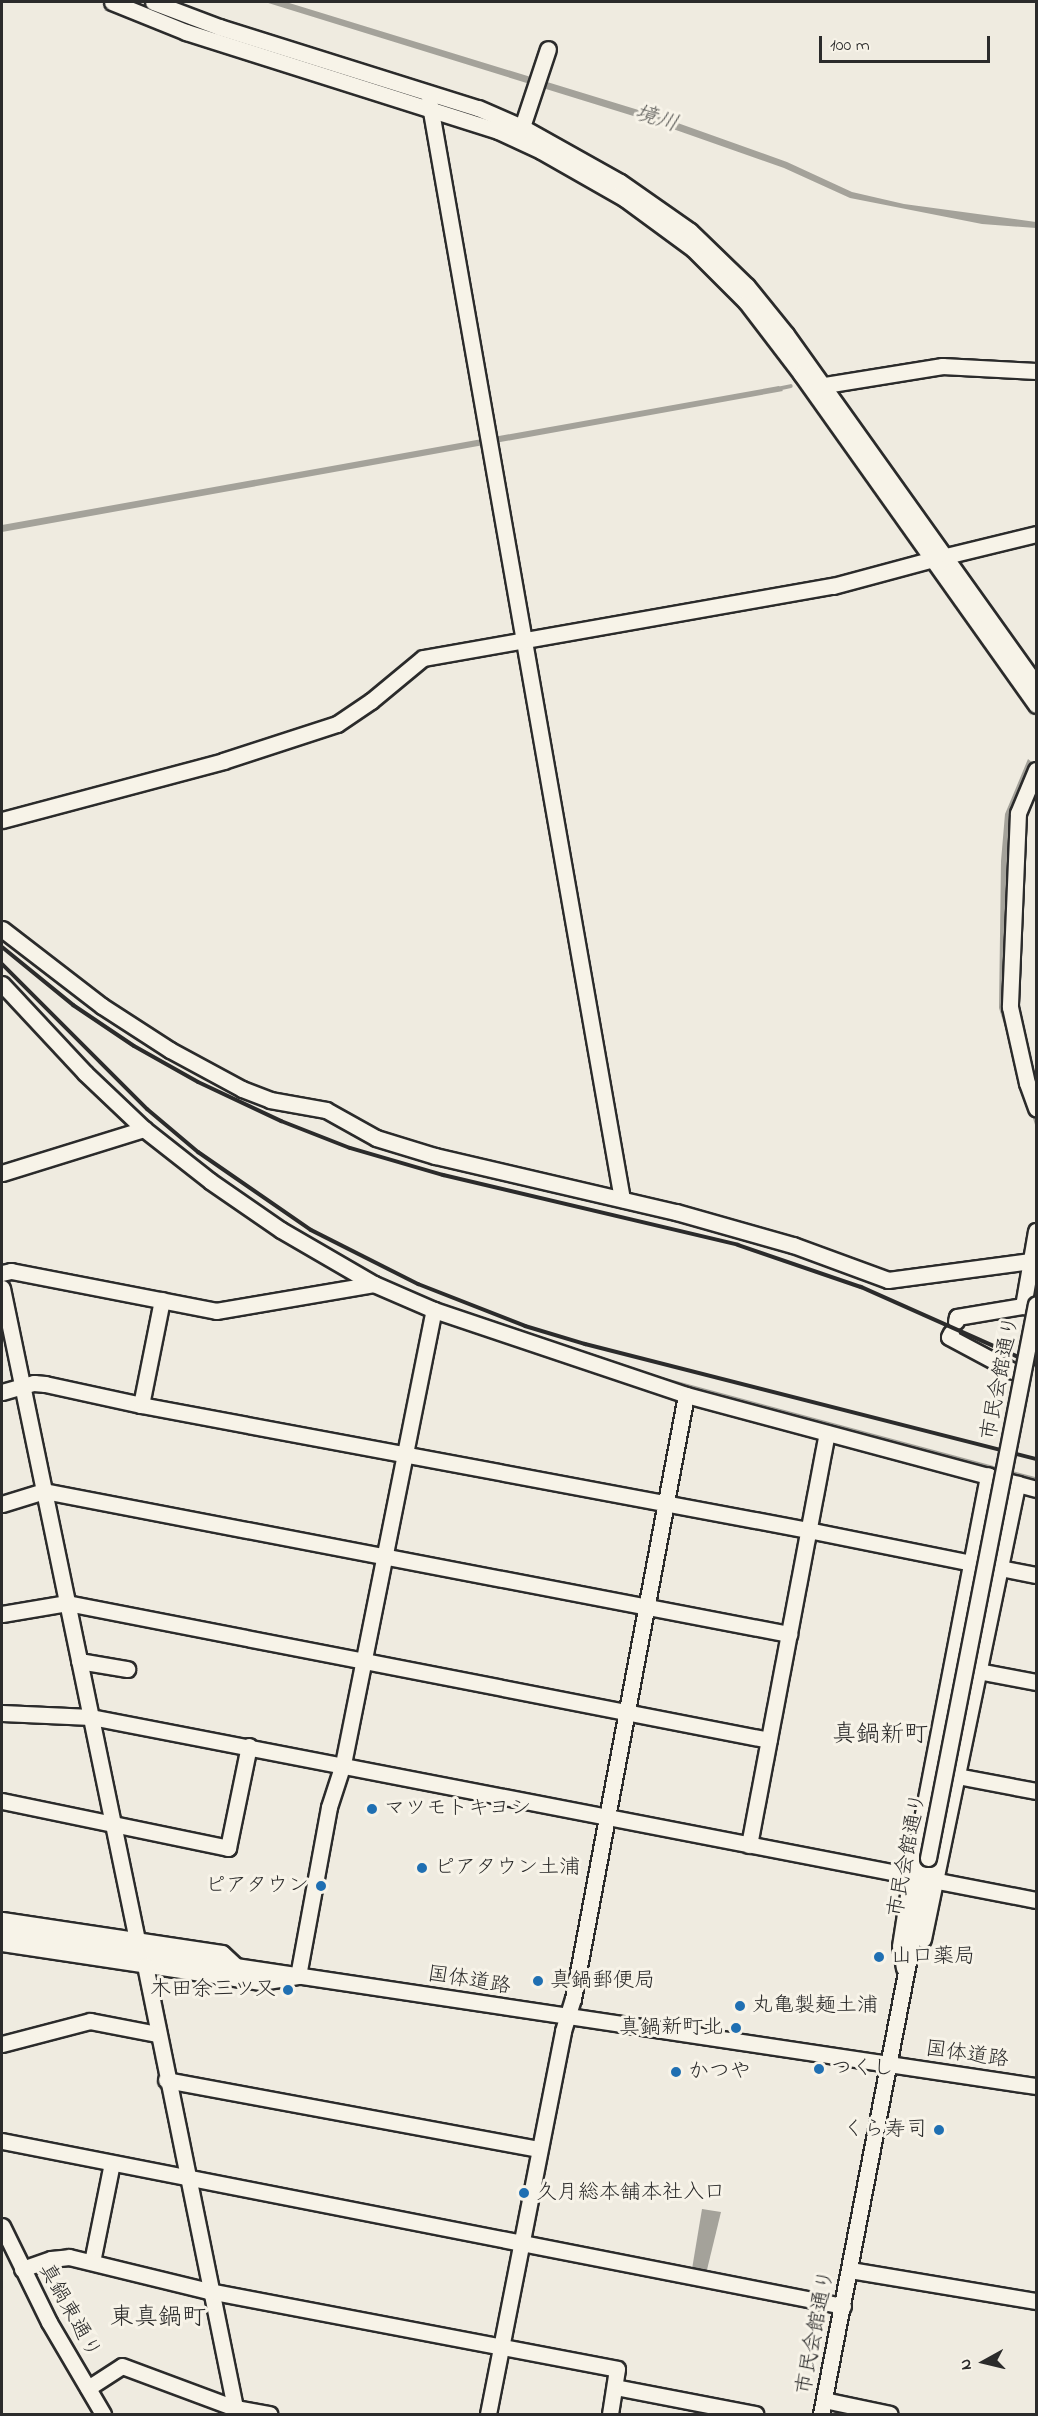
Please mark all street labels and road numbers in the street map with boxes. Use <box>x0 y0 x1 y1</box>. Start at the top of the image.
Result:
street label: 市民会館通り <box>977 1314 1025 1442</box>
street label: 市民会館通り <box>884 1791 932 1919</box>
street label: 国体道路 <box>426 1962 512 2000</box>
street label: 国体道路 <box>924 2037 1010 2073</box>
street label: 真鍋東通り <box>33 2259 105 2363</box>
street label: 市民会館通り <box>792 2268 840 2396</box>

